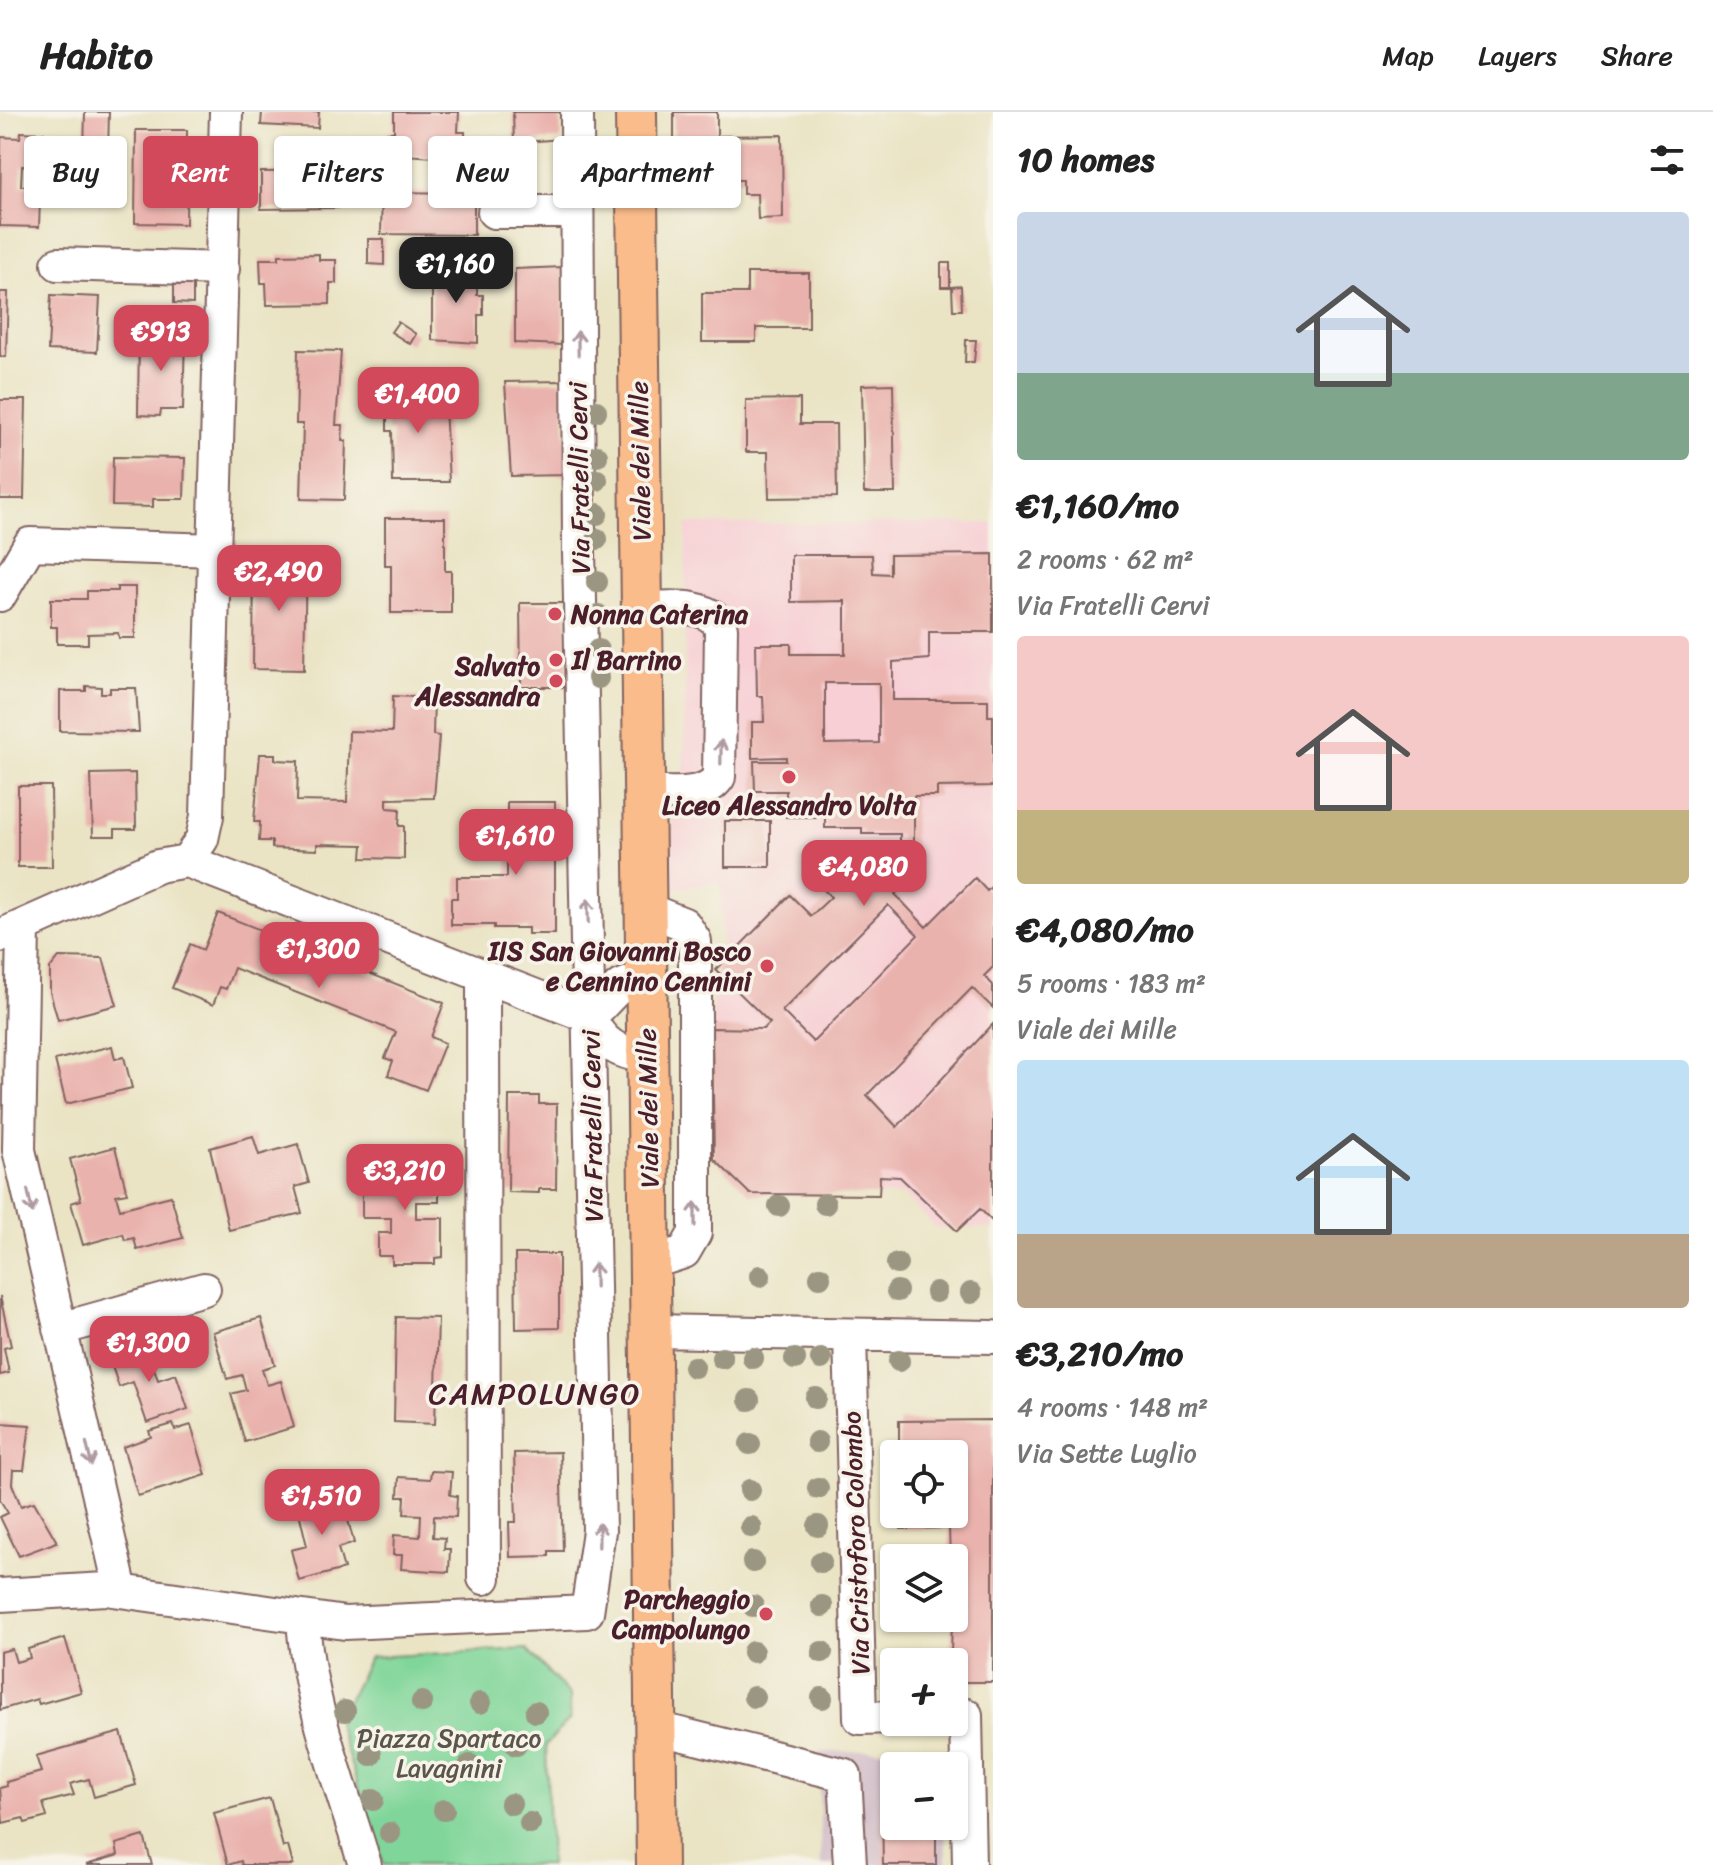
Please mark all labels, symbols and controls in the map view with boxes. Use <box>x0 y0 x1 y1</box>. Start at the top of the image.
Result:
text: Habito <box>40 22 153 89</box>
text: Map <box>1382 31 1434 80</box>
text: Layers <box>1478 31 1557 80</box>
text: Share <box>1601 31 1673 80</box>
text: 10 homes <box>1017 130 1155 190</box>
chip: Buy <box>24 136 127 208</box>
chip: Rent <box>143 136 258 208</box>
chip: Filters <box>274 136 412 208</box>
chip: New <box>428 136 537 208</box>
chip: Apartment <box>553 136 741 208</box>
icon: filters <box>1645 138 1689 182</box>
pin: €1,160 <box>391 237 521 305</box>
text: €1,160 <box>417 240 495 286</box>
icon: home <box>1281 264 1425 408</box>
pin: €913 <box>114 305 208 373</box>
text: €913 <box>132 308 190 354</box>
one-way arrow <box>570 330 585 357</box>
pin: €1,400 <box>353 367 483 435</box>
text: €1,400 <box>376 370 460 416</box>
street label: Via Fratelli Cervi <box>554 381 604 575</box>
street label: Viale dei Mille <box>616 381 664 541</box>
text: €1,160/mo <box>1017 476 1179 536</box>
text: 2 rooms · 62 m² <box>1017 536 1194 582</box>
pin: €2,490 <box>214 545 344 613</box>
text: €2,490 <box>235 548 323 594</box>
text: Via Fratelli Cervi <box>1017 582 1209 628</box>
place label: Nonna Caterina <box>570 591 749 637</box>
marker: Nonna Caterina <box>546 605 564 623</box>
place label: Il Barrino <box>570 637 681 683</box>
place label: Salvato Alessandra <box>414 643 541 719</box>
marker: Il Barrino <box>547 651 565 669</box>
marker: Salvato Alessandra <box>547 672 565 690</box>
icon: home <box>1281 688 1425 832</box>
one-way arrow <box>714 739 729 766</box>
marker: Liceo Alessandro Volta <box>780 768 798 786</box>
place label: Liceo Alessandro Volta <box>662 782 917 828</box>
pin: €1,610 <box>451 809 581 877</box>
text: €1,610 <box>477 812 555 858</box>
pin: €4,080 <box>799 840 929 908</box>
text: €4,080 <box>819 843 909 889</box>
one-way arrow <box>580 898 596 925</box>
text: €4,080/mo <box>1017 900 1194 960</box>
pin: €1,300 <box>254 922 384 990</box>
text: €1,300 <box>278 925 360 971</box>
place label: IIS San Giovanni Bosco e Cennino Cennini <box>487 928 753 1004</box>
marker: IIS San Giovanni Bosco e Cennino Cennini <box>758 957 776 975</box>
text: 5 rooms · 183 m² <box>1017 960 1206 1006</box>
text: Viale dei Mille <box>1017 1006 1177 1052</box>
street label: Viale dei Mille <box>624 1028 672 1188</box>
street label: Via Fratelli Cervi <box>567 1029 617 1223</box>
icon: home <box>1281 1112 1425 1256</box>
pin: €3,210 <box>340 1144 470 1212</box>
text: €3,210 <box>364 1147 446 1193</box>
one-way arrow <box>23 1188 38 1213</box>
one-way arrow <box>687 1201 703 1228</box>
one-way arrow <box>587 1262 602 1289</box>
pin: €1,300 <box>84 1316 214 1384</box>
text: €1,300 <box>108 1319 190 1365</box>
text: €3,210/mo <box>1017 1324 1183 1384</box>
district label: CAMPOLUNGO <box>428 1367 642 1421</box>
text: 4 rooms · 148 m² <box>1017 1384 1208 1430</box>
street label: Via Cristoforo Colombo <box>828 1410 884 1676</box>
text: Via Sette Luglio <box>1017 1430 1197 1476</box>
map controls <box>880 1440 968 1840</box>
button: locate <box>880 1440 968 1528</box>
one-way arrow <box>82 1441 97 1467</box>
pin: €1,510 <box>257 1469 387 1537</box>
text: €1,510 <box>283 1472 361 1518</box>
one-way arrow <box>591 1522 607 1549</box>
button: layers <box>880 1544 968 1632</box>
place label: Parcheggio Campolungo <box>611 1576 751 1652</box>
marker: Parcheggio Campolungo <box>757 1605 775 1623</box>
button: + <box>880 1648 968 1736</box>
park label: Piazza Spartaco Lavagnini <box>357 1715 541 1791</box>
button: − <box>880 1752 968 1840</box>

